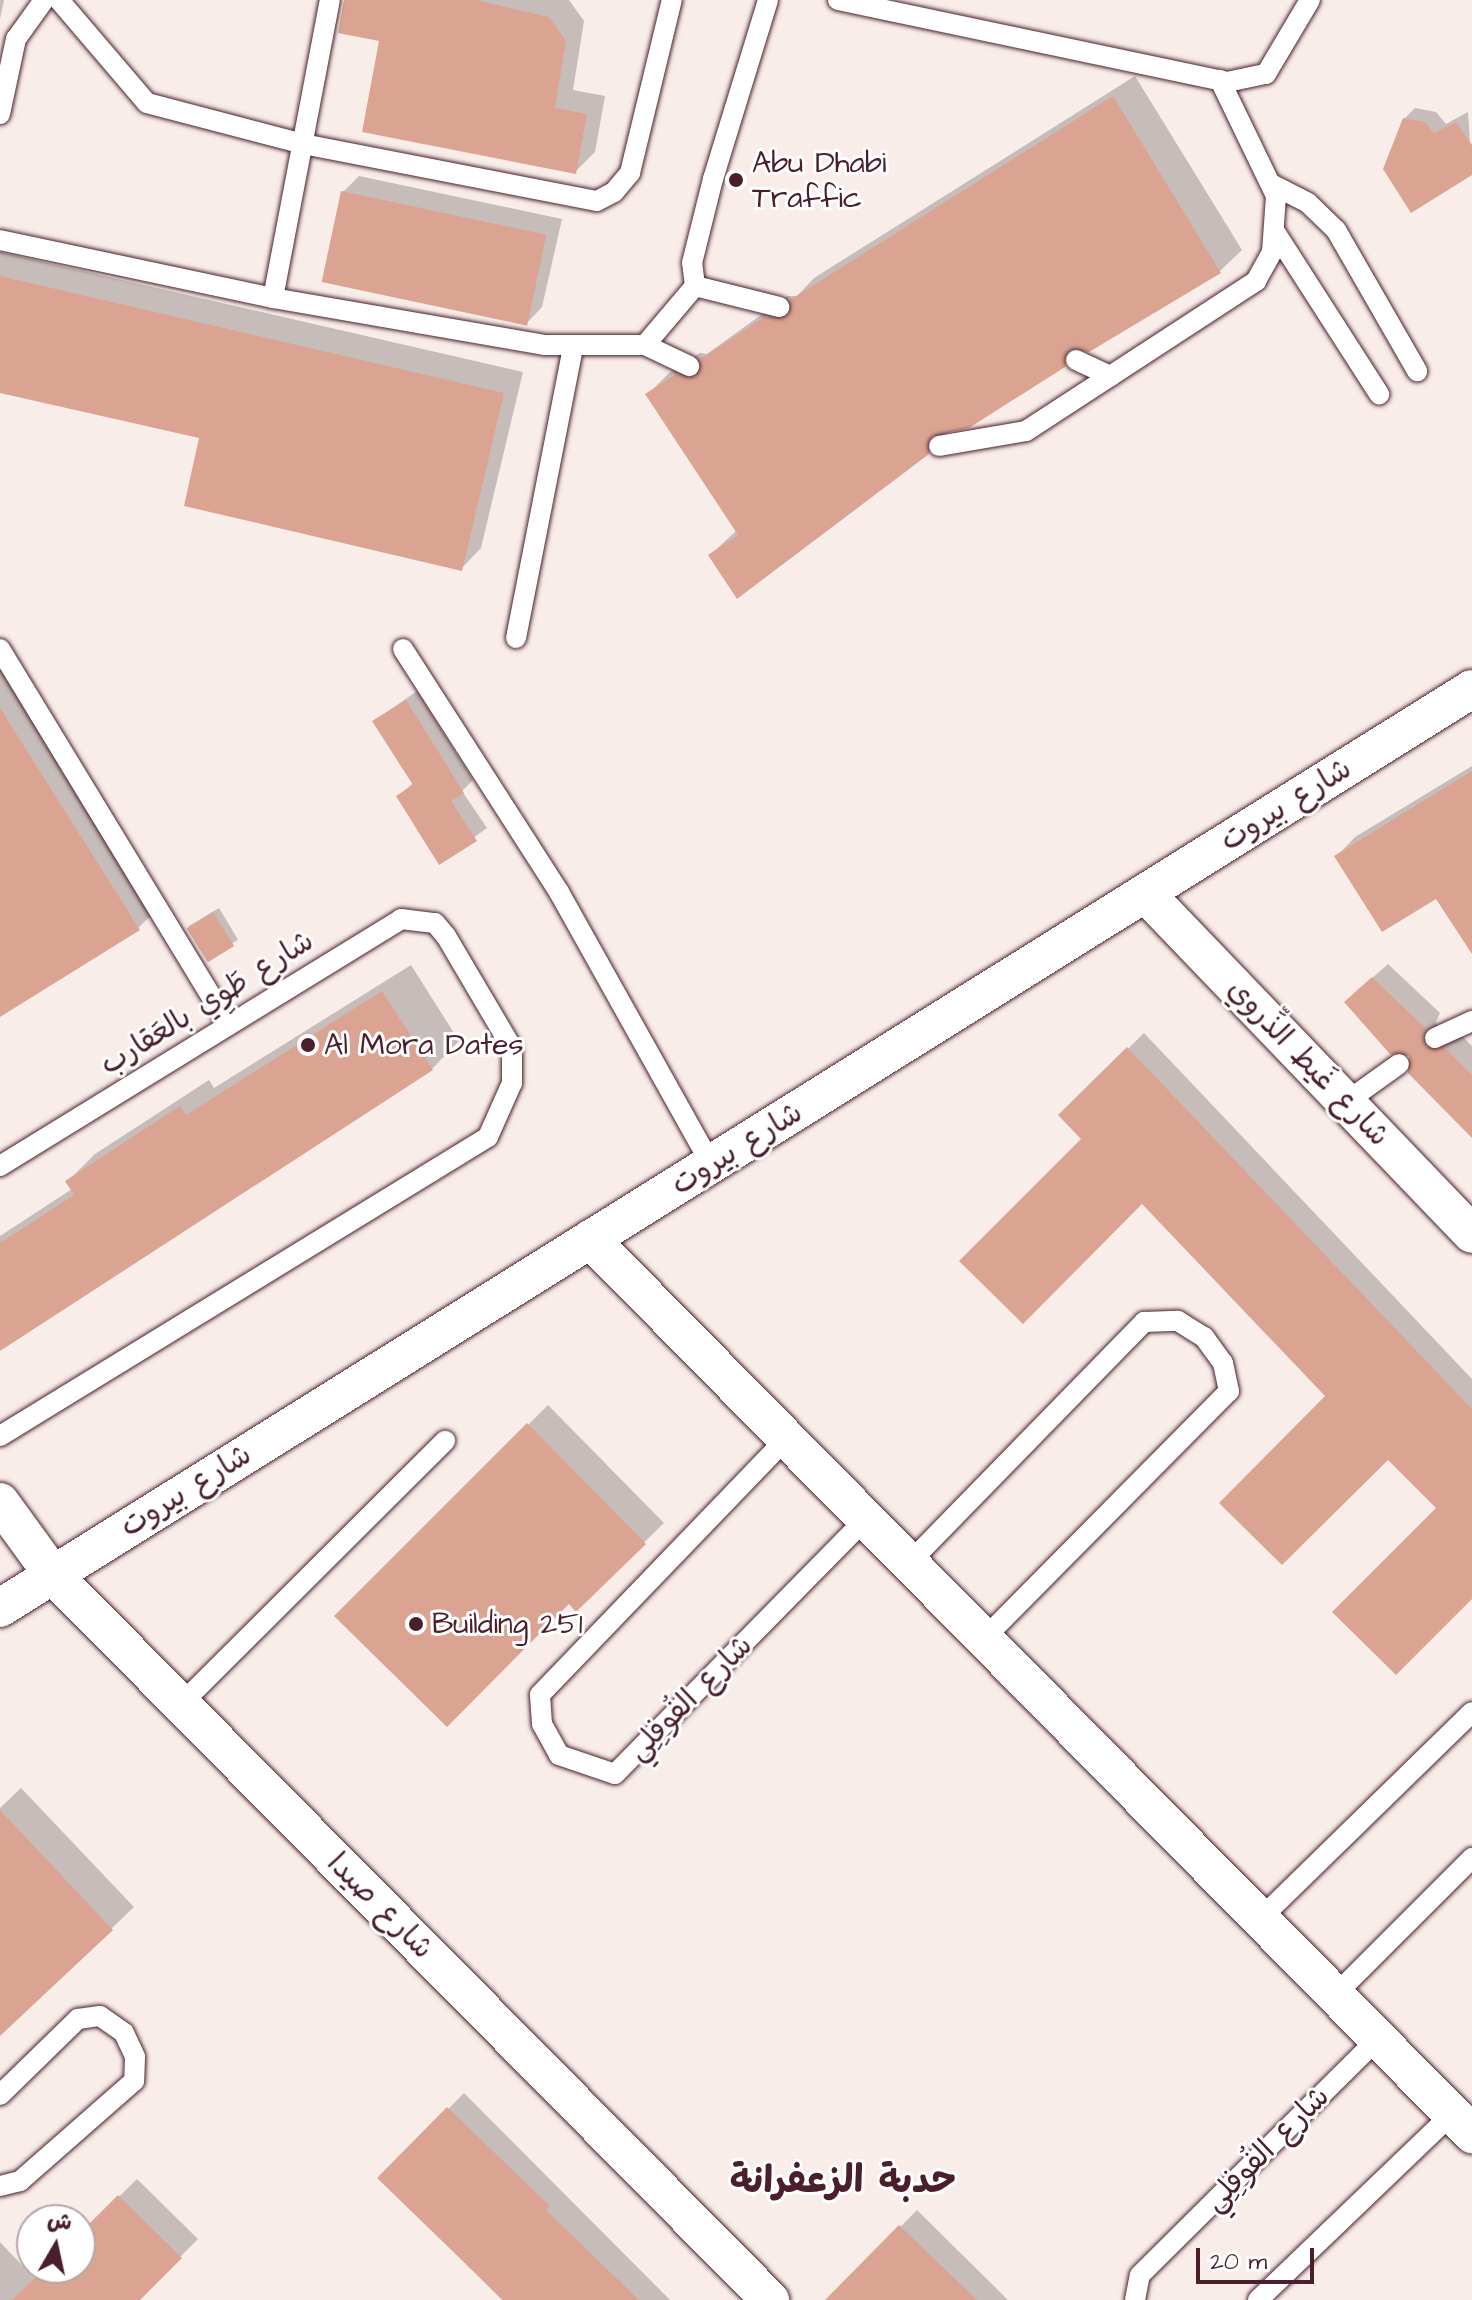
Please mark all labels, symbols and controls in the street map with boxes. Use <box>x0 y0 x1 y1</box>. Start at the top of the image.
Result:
place label: Abu Dhabi Traffic <box>752 145 886 216</box>
marker: Abu Dhabi Traffic <box>727 171 745 189</box>
street label: شارع بيروت <box>1214 751 1358 859</box>
street label: شارع طَوِي بالعَقارب <box>94 923 320 1083</box>
street label: شارع غَيط الذِّروي <box>1219 972 1397 1154</box>
place label: Al Mora Dates <box>324 1027 524 1063</box>
marker: Al Mora Dates <box>299 1036 317 1054</box>
street label: شارع بيروت <box>665 1095 809 1203</box>
street label: شارع بيروت <box>114 1437 258 1545</box>
place label: Building 251 <box>432 1606 582 1642</box>
marker: Building 251 <box>407 1615 425 1633</box>
street label: شارع الفُوفِلِي <box>620 1628 760 1768</box>
street label: شارع صيدا <box>319 1845 441 1967</box>
street label: شارع الفُوفِلِي <box>1197 2079 1337 2219</box>
district label: حدبة الزعفرانة <box>730 2159 956 2205</box>
north arrow <box>16 2204 96 2284</box>
text: ش <box>45 2205 74 2239</box>
scale bar <box>1200 2232 1318 2282</box>
text: 20 m <box>1210 2245 1267 2279</box>

